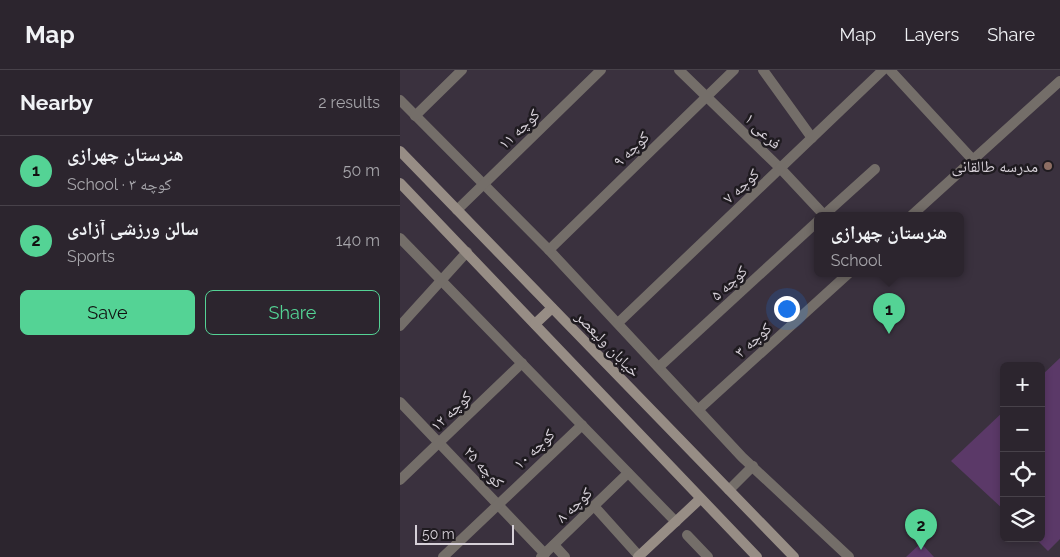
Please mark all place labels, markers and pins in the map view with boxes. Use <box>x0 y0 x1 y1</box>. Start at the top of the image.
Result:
place label: مدرسه طالقانی <box>951 157 1038 177</box>
marker: مدرسه طالقانی <box>1042 160 1054 172</box>
pin: 1 <box>873 293 905 334</box>
pin: 2 <box>905 509 937 550</box>

